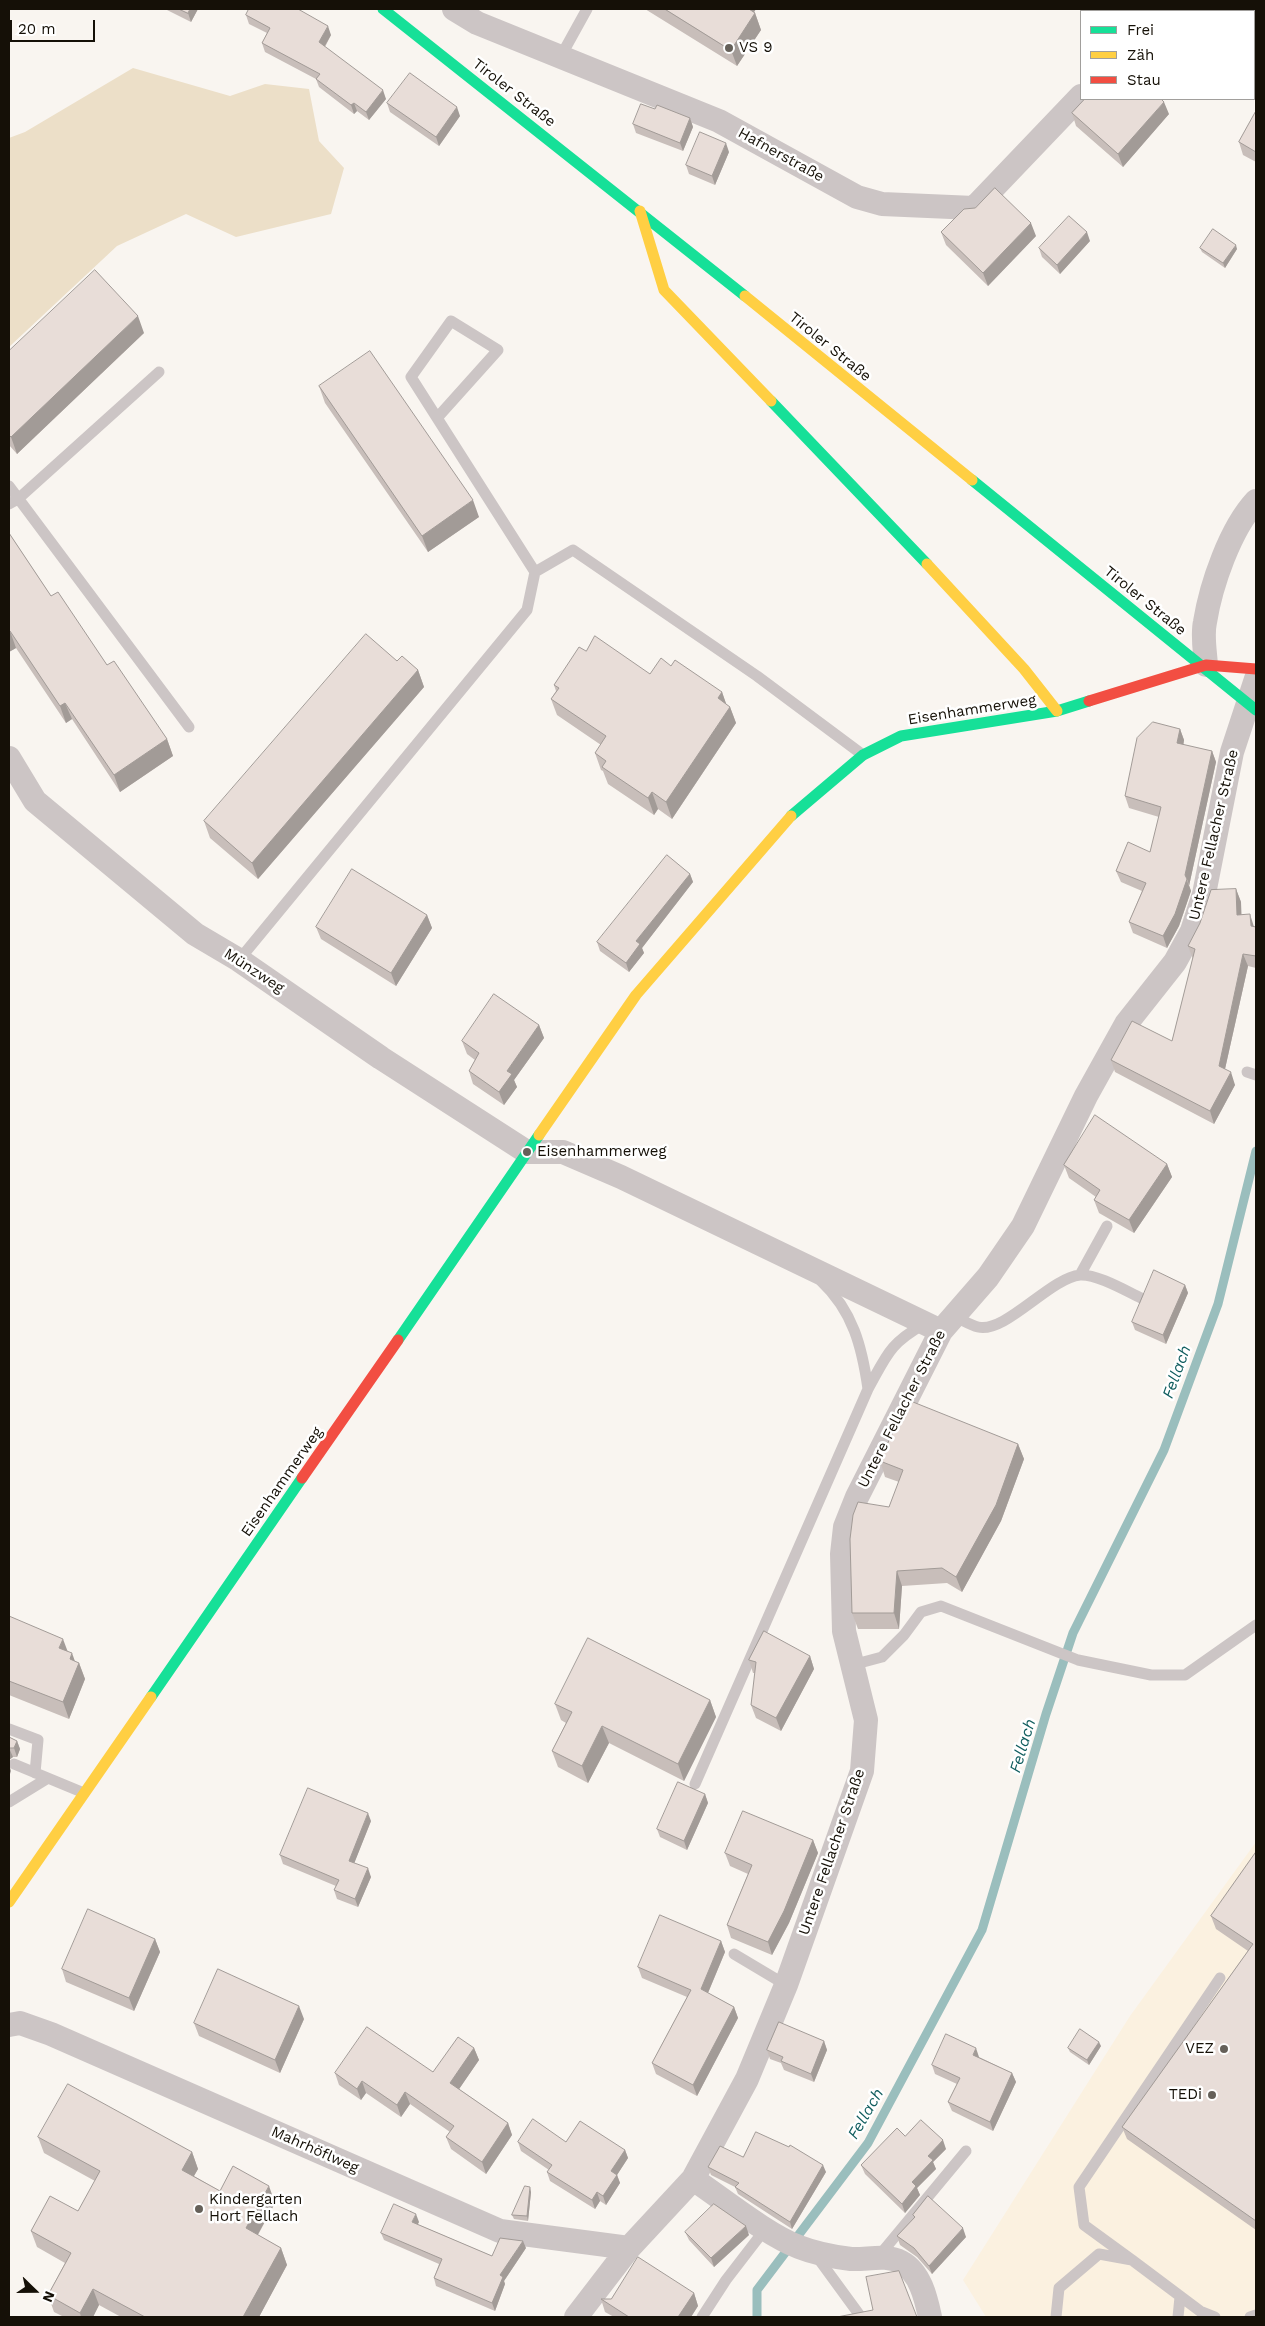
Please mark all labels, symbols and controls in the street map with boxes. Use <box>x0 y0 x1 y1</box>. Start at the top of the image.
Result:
scale bar <box>12 10 98 42</box>
legend <box>1080 10 1255 100</box>
text: 20 m <box>18 20 56 38</box>
text: Frei <box>1127 21 1154 39</box>
place label: VS 9 <box>739 39 773 57</box>
marker: VS 9 <box>723 42 735 54</box>
text: Zäh <box>1127 46 1154 64</box>
street label: Tiroler Straße <box>469 55 559 131</box>
text: Stau <box>1127 71 1161 89</box>
street label: Hafnerstraße <box>735 124 827 186</box>
street label: Tiroler Straße <box>785 308 875 386</box>
street label: Tiroler Straße <box>1100 562 1190 640</box>
street label: Eisenhammerweg <box>907 691 1037 729</box>
street label: Untere Fellacher Straße <box>1186 748 1242 922</box>
street label: Münzweg <box>221 945 287 997</box>
place label: Eisenhammerweg <box>537 1143 666 1161</box>
marker: Eisenhammerweg <box>521 1146 533 1158</box>
street label: Untere Fellacher Straße <box>854 1327 950 1491</box>
water label: Fellach <box>1159 1343 1195 1401</box>
street label: Eisenhammerweg <box>237 1424 327 1540</box>
water label: Fellach <box>1006 1717 1040 1775</box>
street label: Untere Fellacher Straße <box>795 1766 869 1938</box>
place label: VEZ <box>1185 2040 1214 2058</box>
marker: VEZ <box>1218 2043 1230 2055</box>
water label: Fellach <box>844 2085 888 2143</box>
place label: TEDi <box>1169 2086 1202 2104</box>
marker: TEDi <box>1206 2089 1218 2101</box>
street label: Mahrhöflweg <box>268 2123 362 2177</box>
place label: Kindergarten Hort Fellach <box>209 2191 302 2226</box>
marker: Kindergarten Hort Fellach <box>193 2203 205 2215</box>
north arrow <box>10 2266 60 2316</box>
text: N <box>40 2289 58 2304</box>

